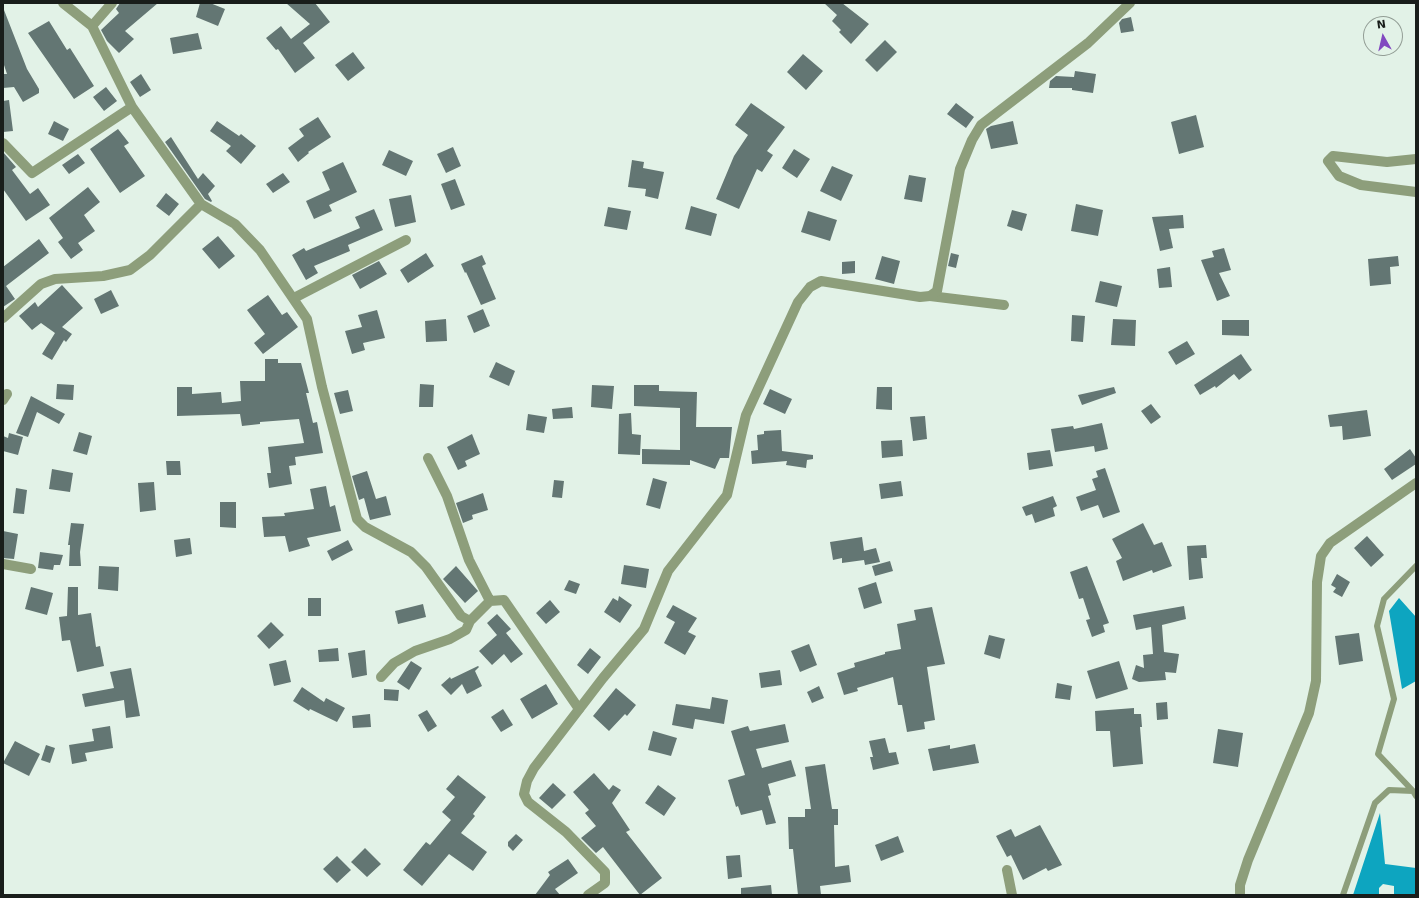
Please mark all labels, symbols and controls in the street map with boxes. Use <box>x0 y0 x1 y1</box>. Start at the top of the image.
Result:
north arrow <box>1363 16 1403 56</box>
text: N <box>1376 18 1387 32</box>

